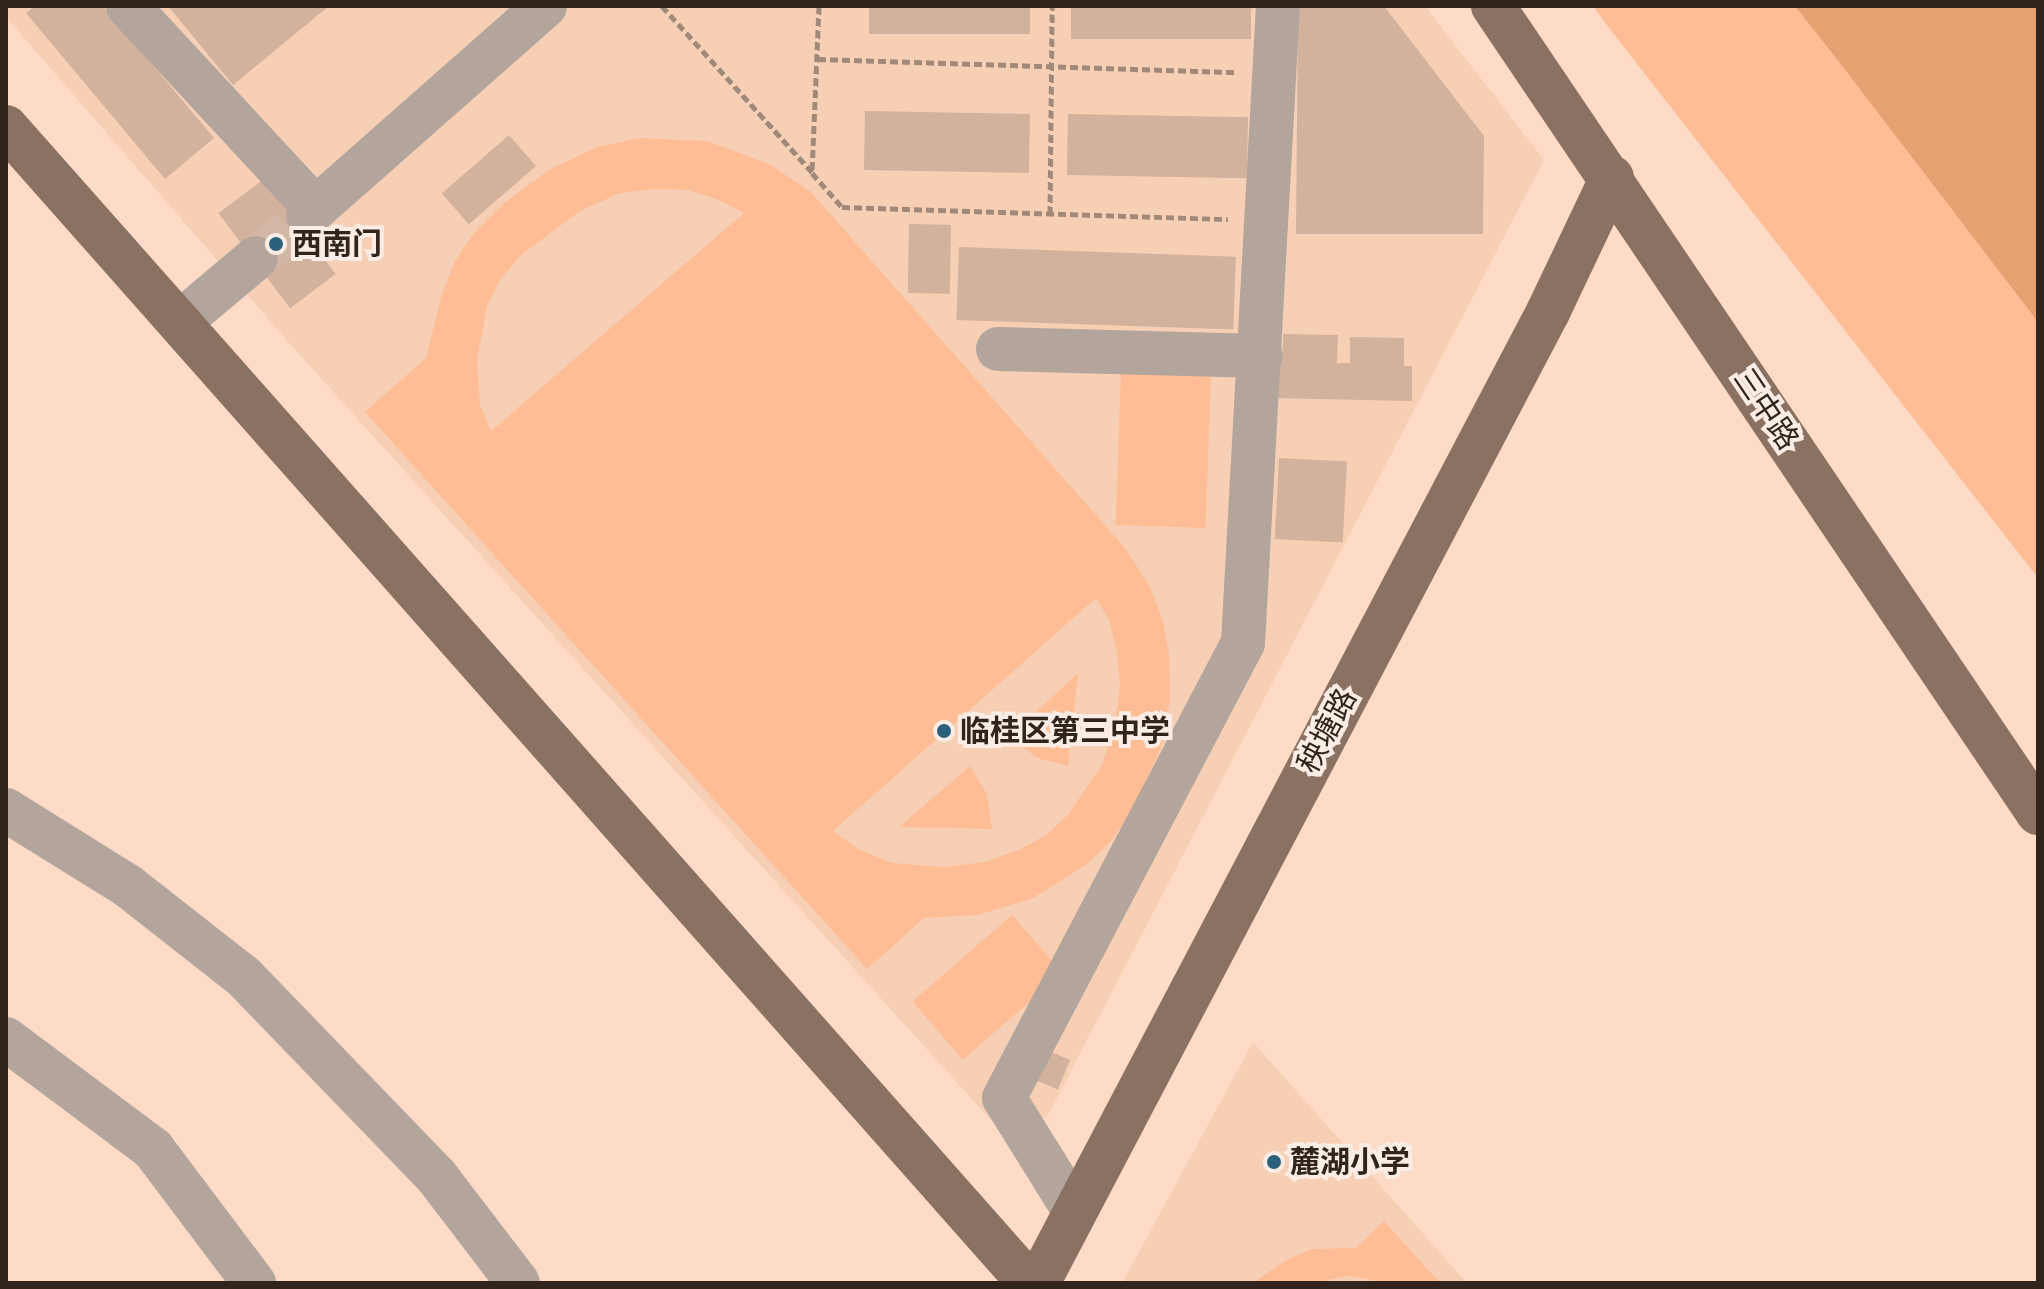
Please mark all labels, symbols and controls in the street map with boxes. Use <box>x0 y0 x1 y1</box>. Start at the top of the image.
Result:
place label: 西南门 <box>292 226 382 262</box>
marker: 西南门 <box>267 235 285 253</box>
street label: 三中路 <box>1726 362 1806 456</box>
street label: 秧塘路 <box>1290 683 1364 779</box>
place label: 临桂区第三中学 <box>960 713 1170 749</box>
marker: 临桂区第三中学 <box>935 722 953 740</box>
place label: 麓湖小学 <box>1290 1144 1410 1180</box>
marker: 麓湖小学 <box>1265 1153 1283 1171</box>

